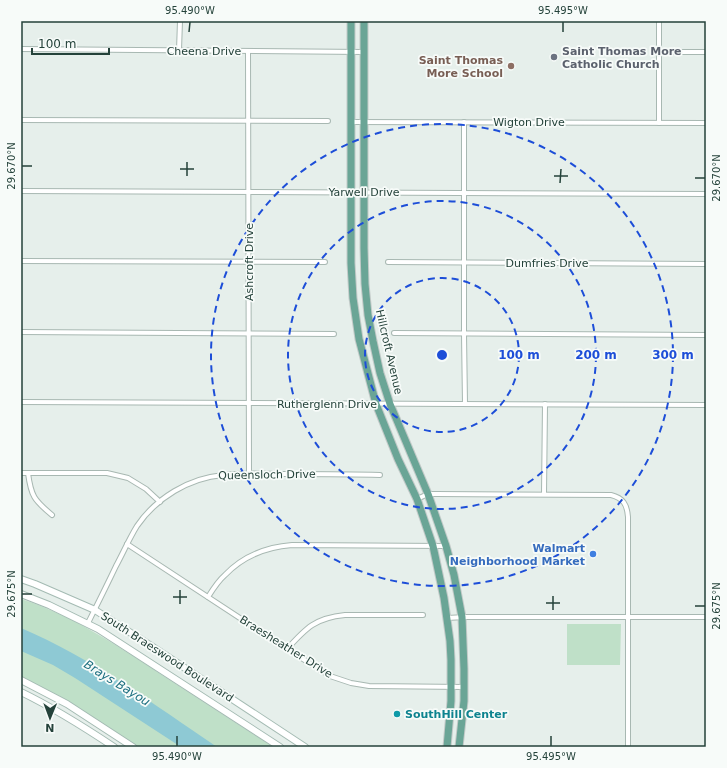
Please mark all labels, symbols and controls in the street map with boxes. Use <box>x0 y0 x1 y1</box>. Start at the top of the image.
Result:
text: 95.490°W <box>165 5 215 16</box>
text: 95.495°W <box>538 5 588 16</box>
scale bar <box>32 30 109 56</box>
text: 100 m <box>38 37 76 51</box>
street label: Cheena Drive <box>167 45 242 58</box>
place label: Saint Thomas More Catholic Church <box>562 45 682 71</box>
marker: Saint Thomas More Catholic Church <box>549 52 559 62</box>
place label: Saint Thomas More School <box>419 54 503 80</box>
marker: Saint Thomas More School <box>506 61 516 71</box>
street label: Wigton Drive <box>493 116 565 129</box>
text: 29.670°N <box>6 142 17 190</box>
text: 29.670°N <box>711 154 722 202</box>
street label: Yarwell Drive <box>327 186 400 199</box>
street label: Ashcroft Drive <box>243 223 256 301</box>
street label: Dumfries Drive <box>506 257 589 270</box>
street label: Hillcroft Avenue <box>373 308 405 396</box>
centre of rings <box>435 348 449 362</box>
text: 100 m <box>498 348 540 362</box>
text: 200 m <box>575 348 617 362</box>
text: 300 m <box>652 348 694 362</box>
street label: Rutherglenn Drive <box>277 398 377 411</box>
street label: Queensloch Drive <box>218 468 316 482</box>
place label: Walmart Neighborhood Market <box>450 542 585 568</box>
marker: Walmart Neighborhood Market <box>588 549 598 559</box>
text: 29.675°N <box>6 570 17 618</box>
text: 29.675°N <box>711 582 722 630</box>
street label: South Braeswood Boulevard <box>98 609 236 705</box>
street label: Braesheather Drive <box>237 613 335 681</box>
water label: Brays Bayou <box>81 657 153 709</box>
north arrow <box>30 698 70 738</box>
place label: SouthHill Center <box>405 708 508 721</box>
marker: SouthHill Center <box>392 709 402 719</box>
text: N <box>45 721 55 734</box>
text: 95.490°W <box>152 751 202 762</box>
text: 95.495°W <box>526 751 576 762</box>

